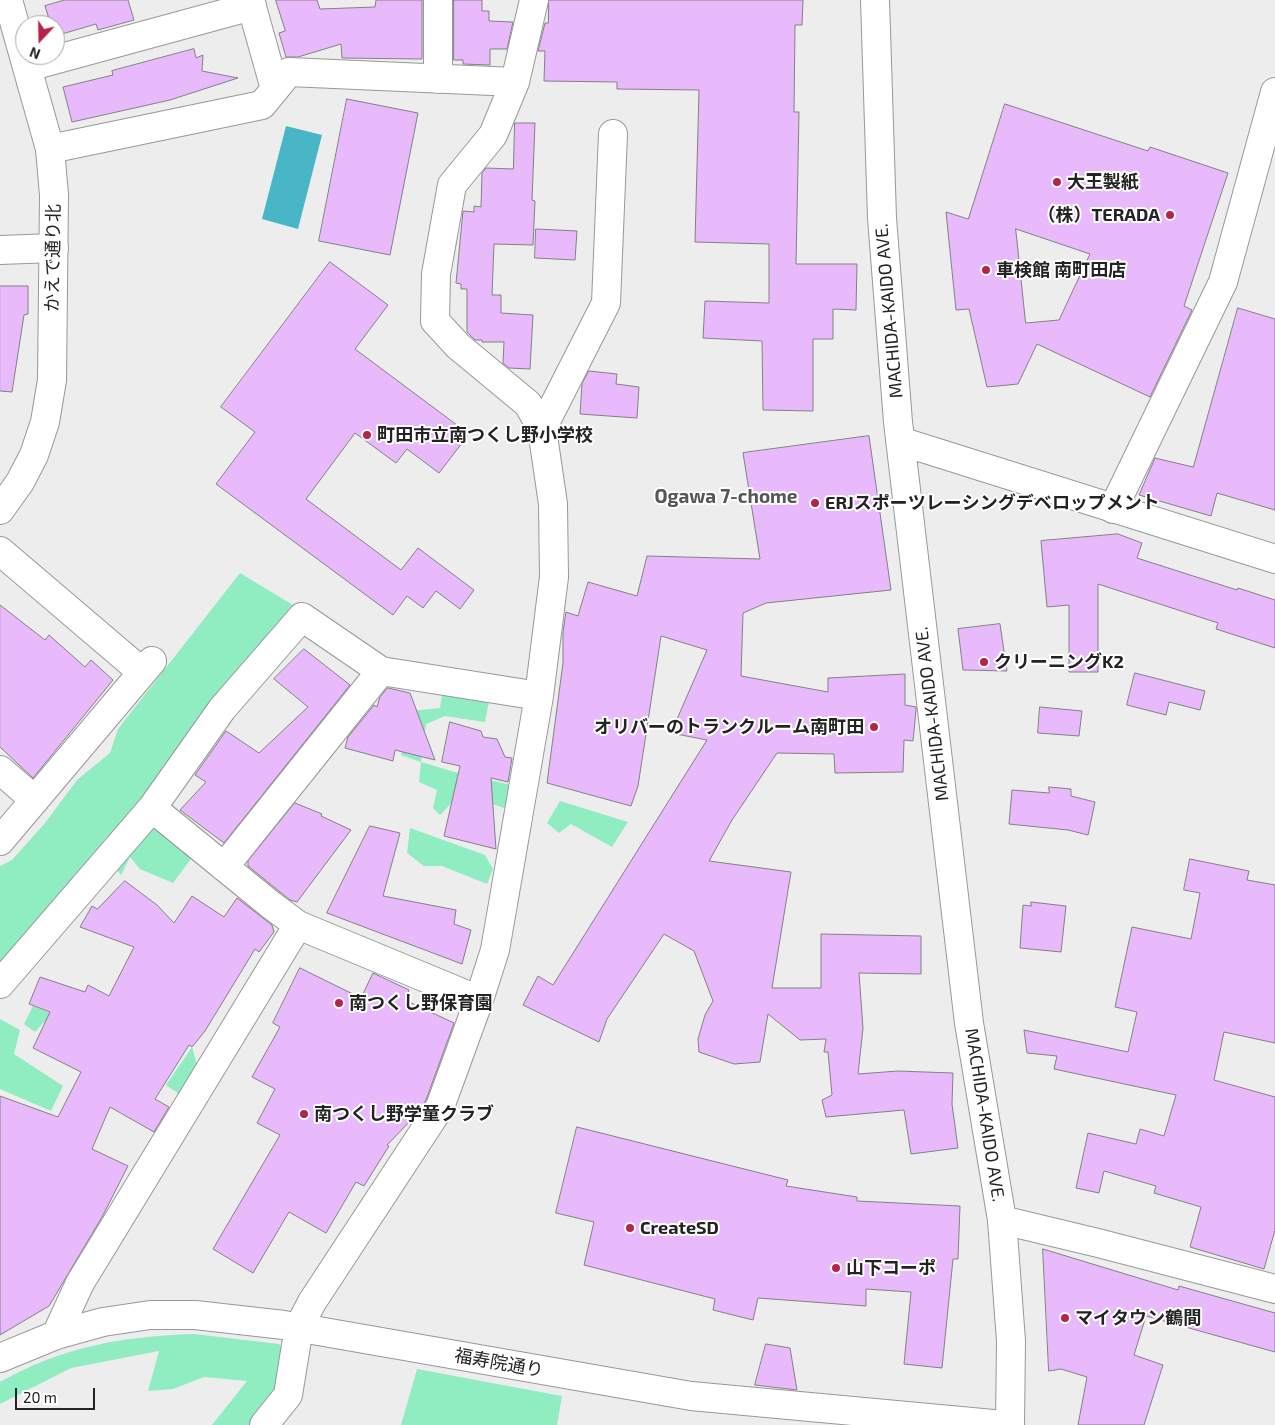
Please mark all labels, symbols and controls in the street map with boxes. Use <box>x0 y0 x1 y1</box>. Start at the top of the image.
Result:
north arrow <box>15 15 65 65</box>
text: N <box>27 44 43 63</box>
place label: 大王製紙 <box>1067 171 1139 193</box>
marker: 大王製紙 <box>1051 176 1063 188</box>
street label: かえで通り北 <box>41 204 65 312</box>
place label: （株）TERADA <box>1037 204 1160 226</box>
marker: （株）TERADA <box>1164 209 1176 221</box>
street label: MACHIDA-KAIDO AVE. <box>871 223 907 399</box>
place label: 車検館 南町田店 <box>996 259 1126 281</box>
marker: 車検館 南町田店 <box>980 264 992 276</box>
place label: 町田市立南つくし野小学校 <box>377 424 593 446</box>
marker: 町田市立南つくし野小学校 <box>361 429 373 441</box>
district label: Ogawa 7-chome <box>654 486 798 508</box>
place label: ERJスポーツレーシングデベロップメント <box>825 492 1160 514</box>
marker: ERJスポーツレーシングデベロップメント <box>809 497 821 509</box>
street label: MACHIDA-KAIDO AVE. <box>911 626 953 802</box>
place label: クリーニングK2 <box>994 651 1124 673</box>
marker: クリーニングK2 <box>978 656 990 668</box>
place label: オリバーのトランクルーム南町田 <box>594 716 864 738</box>
marker: オリバーのトランクルーム南町田 <box>868 721 880 733</box>
place label: 南つくし野保育園 <box>349 992 493 1014</box>
marker: 南つくし野保育園 <box>333 997 345 1009</box>
street label: MACHIDA-KAIDO AVE. <box>961 1027 1009 1203</box>
place label: 南つくし野学童クラブ <box>314 1103 494 1125</box>
marker: 南つくし野学童クラブ <box>298 1108 310 1120</box>
place label: CreateSD <box>640 1217 719 1239</box>
marker: CreateSD <box>624 1222 636 1234</box>
place label: 山下コーポ <box>846 1257 936 1279</box>
marker: 山下コーポ <box>830 1262 842 1274</box>
place label: マイタウン鶴間 <box>1075 1307 1201 1329</box>
marker: マイタウン鶴間 <box>1059 1312 1071 1324</box>
street label: 福寿院通り <box>453 1345 545 1381</box>
scale bar <box>18 1378 98 1410</box>
text: 20 m <box>23 1388 57 1406</box>

